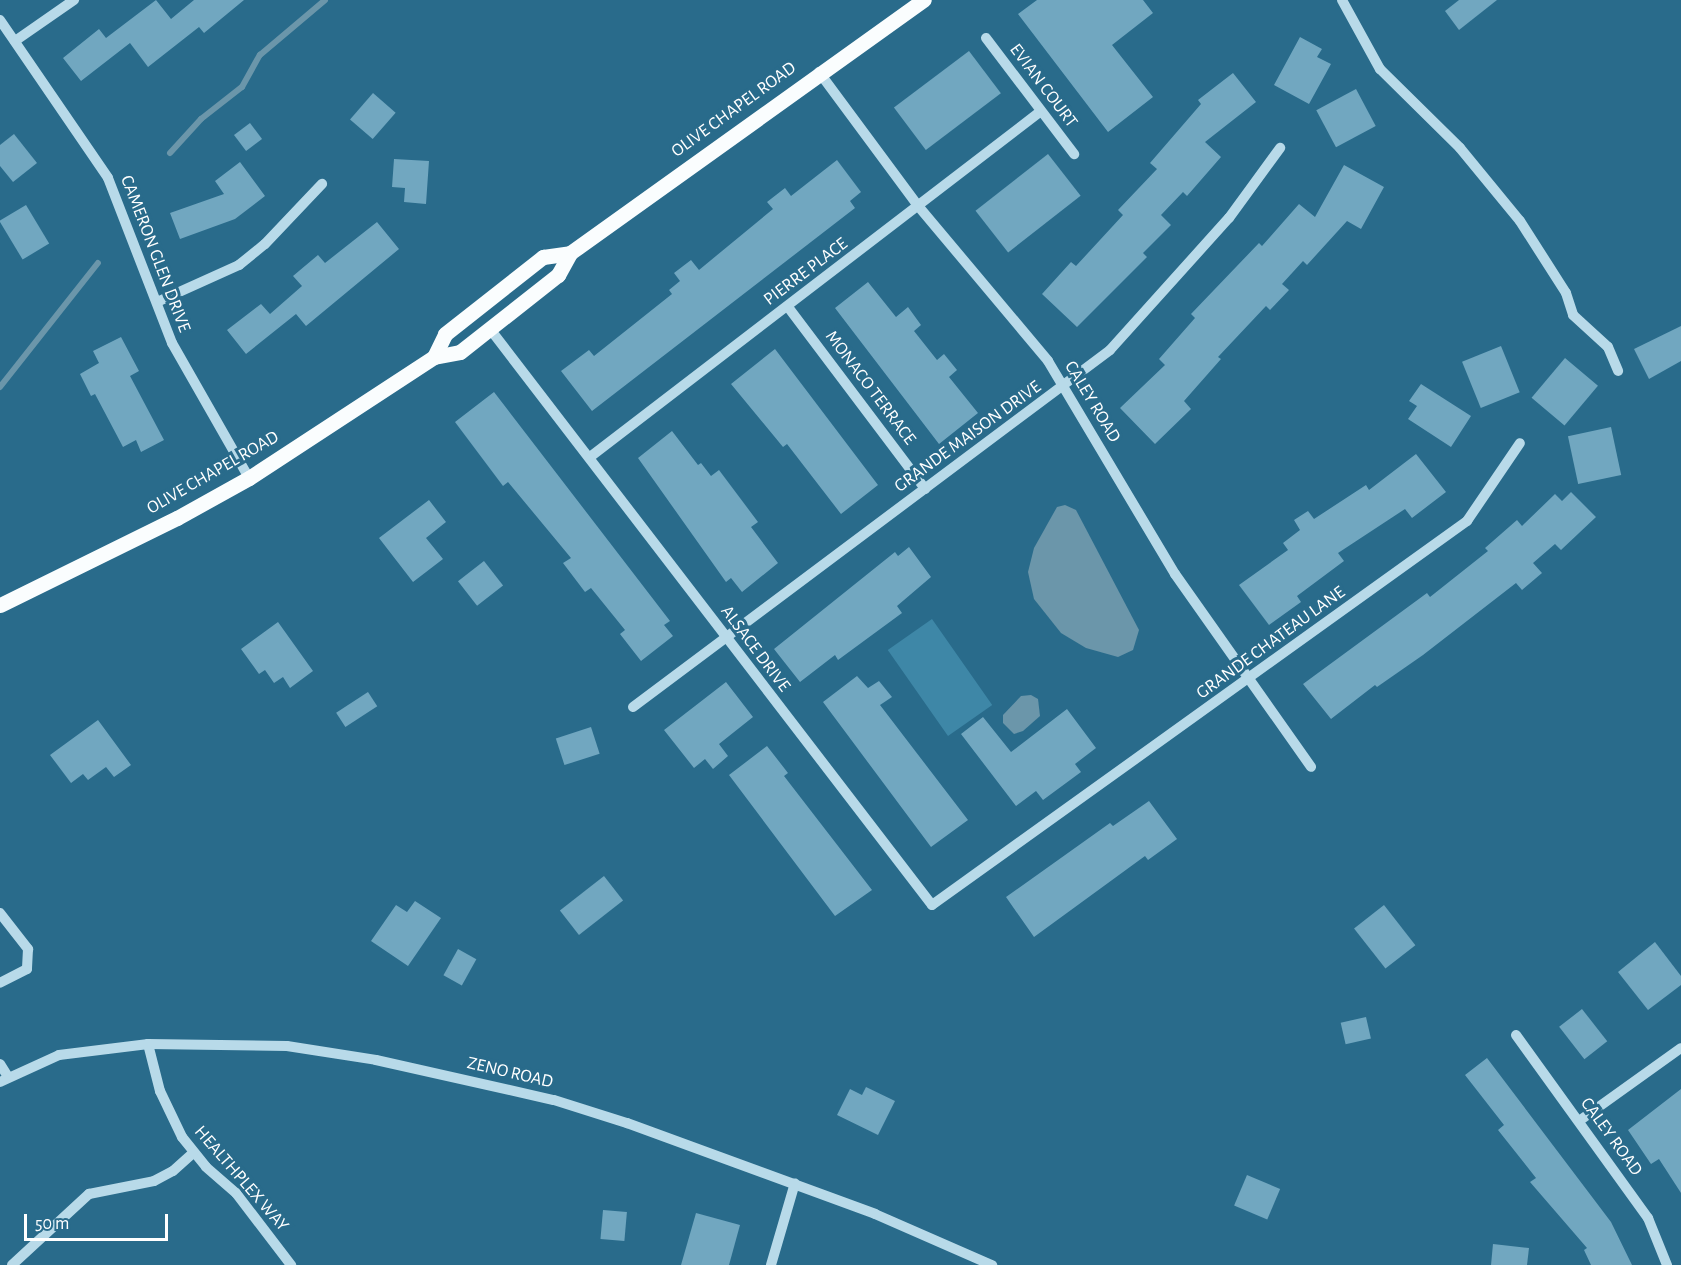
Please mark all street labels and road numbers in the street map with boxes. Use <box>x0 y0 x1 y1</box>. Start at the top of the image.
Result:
street label: EVIAN COURT <box>1004 40 1082 132</box>
street label: OLIVE CHAPEL ROAD <box>667 58 801 162</box>
street label: CAMERON GLEN DRIVE <box>115 172 195 336</box>
street label: PIERRE PLACE <box>760 233 852 311</box>
street label: MONACO TERRACE <box>820 327 920 449</box>
street label: CALEY ROAD <box>1059 357 1125 447</box>
street label: GRANDE MAISON DRIVE <box>890 376 1046 498</box>
street label: OLIVE CHAPEL ROAD <box>143 426 283 520</box>
street label: GRANDE CHATEAU LANE <box>1192 582 1350 704</box>
street label: ALSACE DRIVE <box>716 602 794 696</box>
street label: ZENO ROAD <box>465 1053 555 1093</box>
street label: CALEY ROAD <box>1575 1094 1647 1180</box>
street label: HEALTHPLEX WAY <box>189 1122 293 1236</box>

